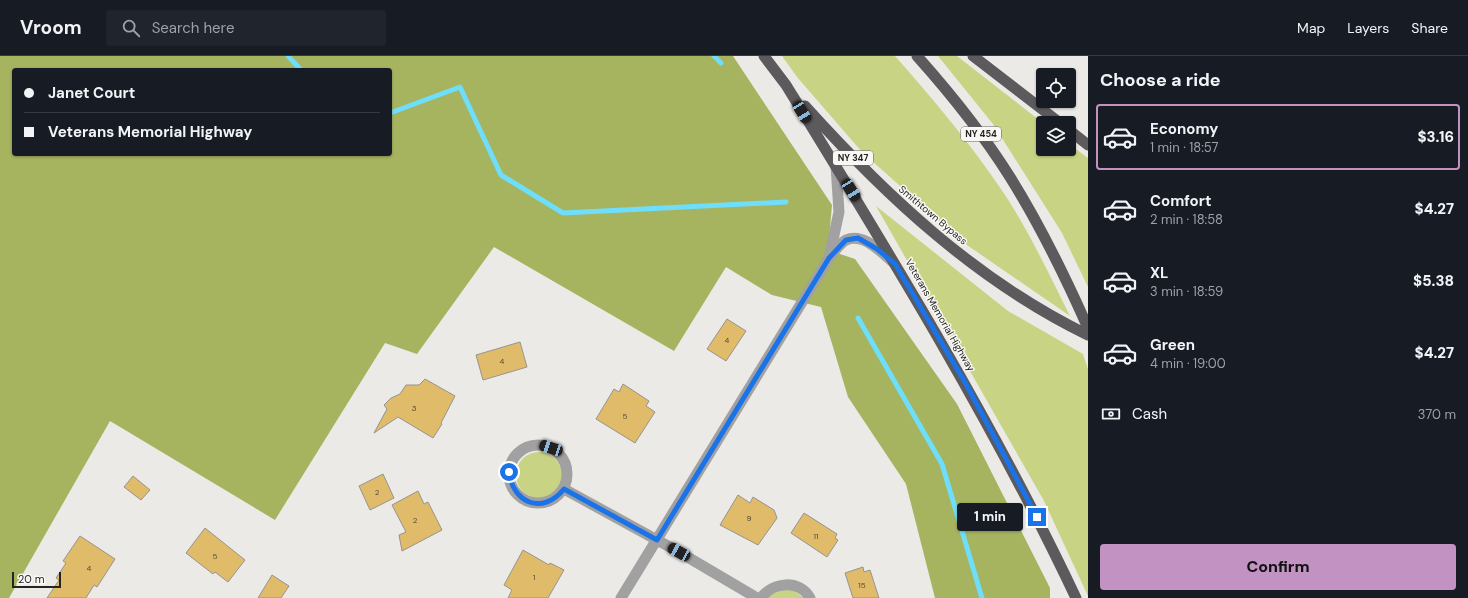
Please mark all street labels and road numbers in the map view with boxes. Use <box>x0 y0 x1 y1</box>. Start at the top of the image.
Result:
road number: NY 454 <box>961 127 1001 141</box>
road number: NY 347 <box>833 151 873 165</box>
street label: Smithtown Bypass <box>896 182 970 248</box>
street label: Veterans Memorial Highway <box>902 256 978 374</box>

